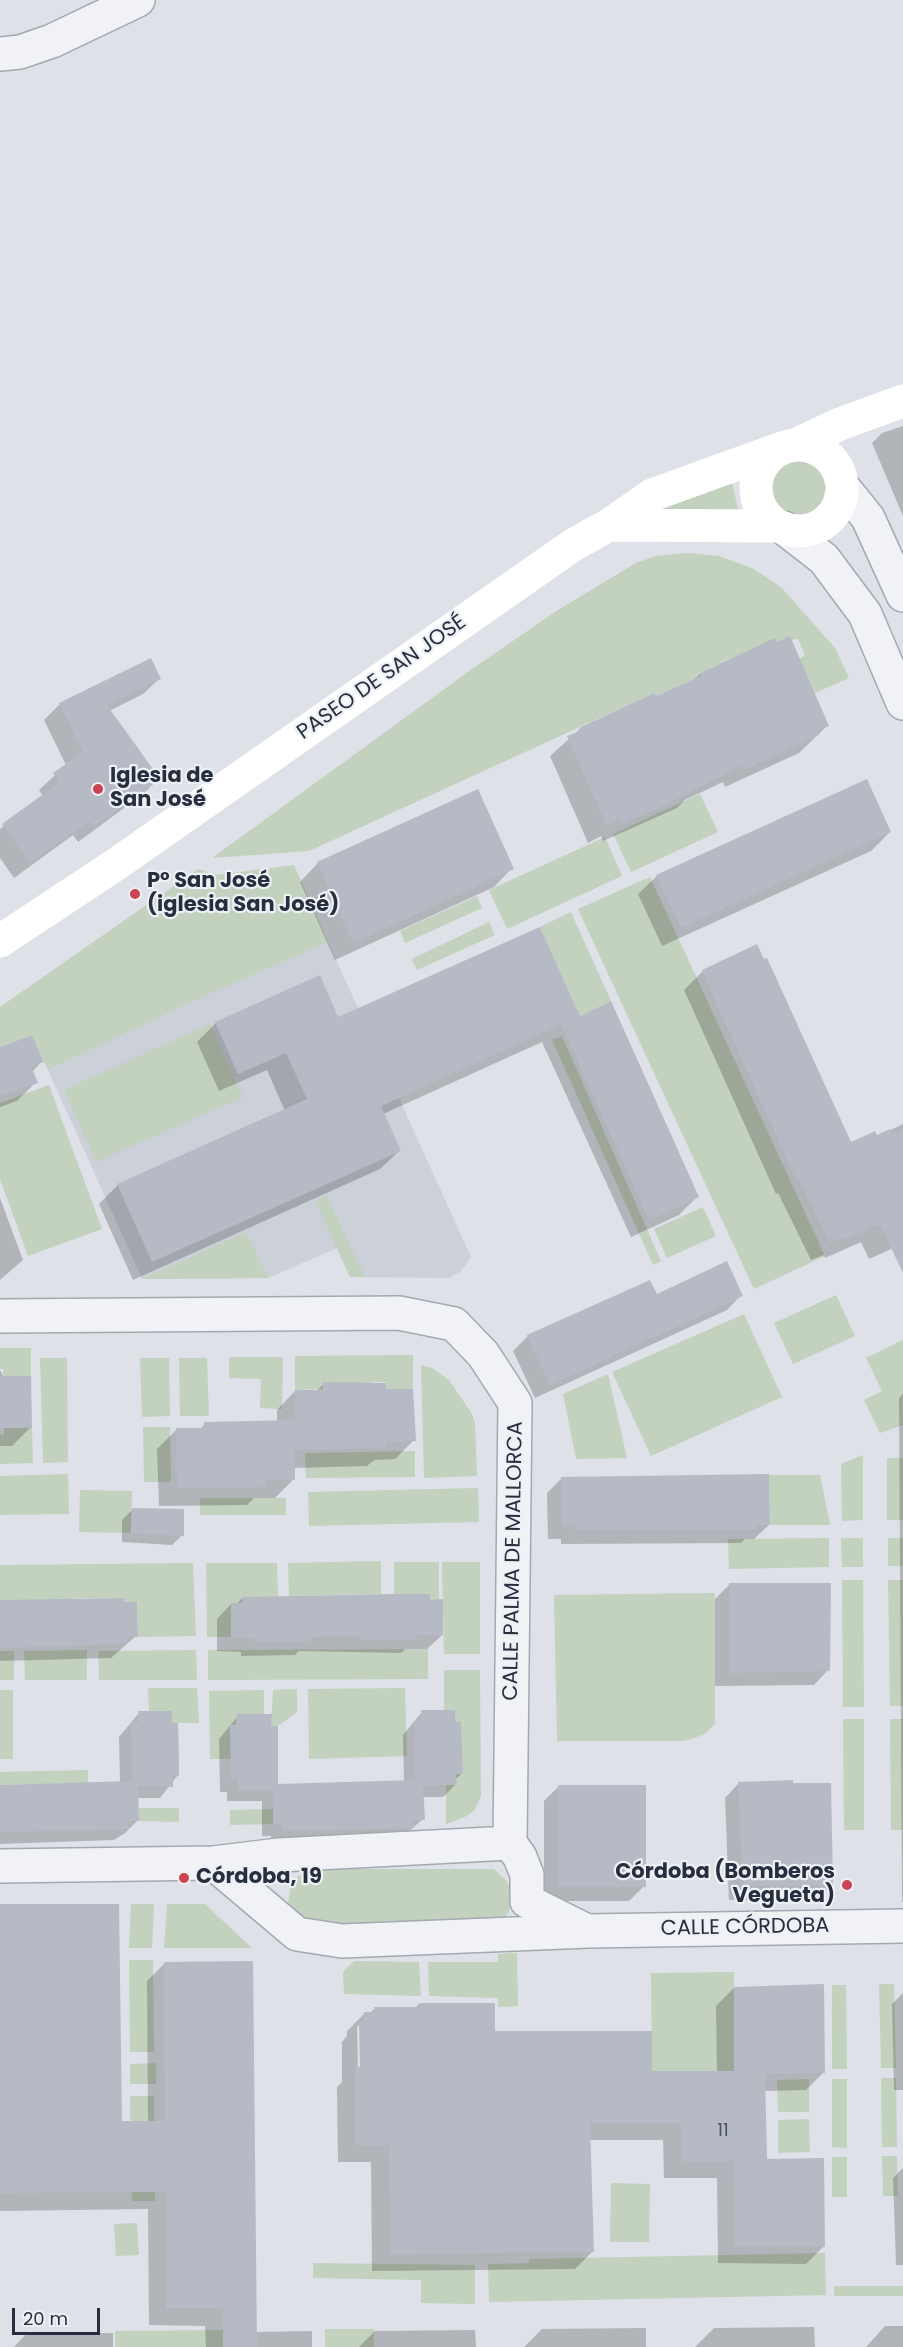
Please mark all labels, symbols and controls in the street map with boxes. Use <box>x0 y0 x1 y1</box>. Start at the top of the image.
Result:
street label: PASEO DE SAN JOSÉ <box>293 610 471 746</box>
place label: Iglesia de San José <box>110 764 213 814</box>
marker: Iglesia de San José <box>91 782 105 796</box>
place label: Pº San José (iglesia San José) <box>147 869 339 919</box>
marker: Pº San José (iglesia San José) <box>128 887 142 901</box>
street label: CALLE PALMA DE MALLORCA <box>499 1421 529 1701</box>
place label: Córdoba (Bomberos Vegueta) <box>615 1860 835 1910</box>
place label: Córdoba, 19 <box>196 1865 322 1891</box>
marker: Córdoba, 19 <box>177 1871 191 1885</box>
marker: Córdoba (Bomberos Vegueta) <box>840 1878 854 1892</box>
street label: CALLE CÓRDOBA <box>660 1914 830 1942</box>
house number: 11 <box>717 2120 729 2142</box>
scale bar <box>15 2296 104 2334</box>
text: 20 m <box>23 2306 68 2331</box>

